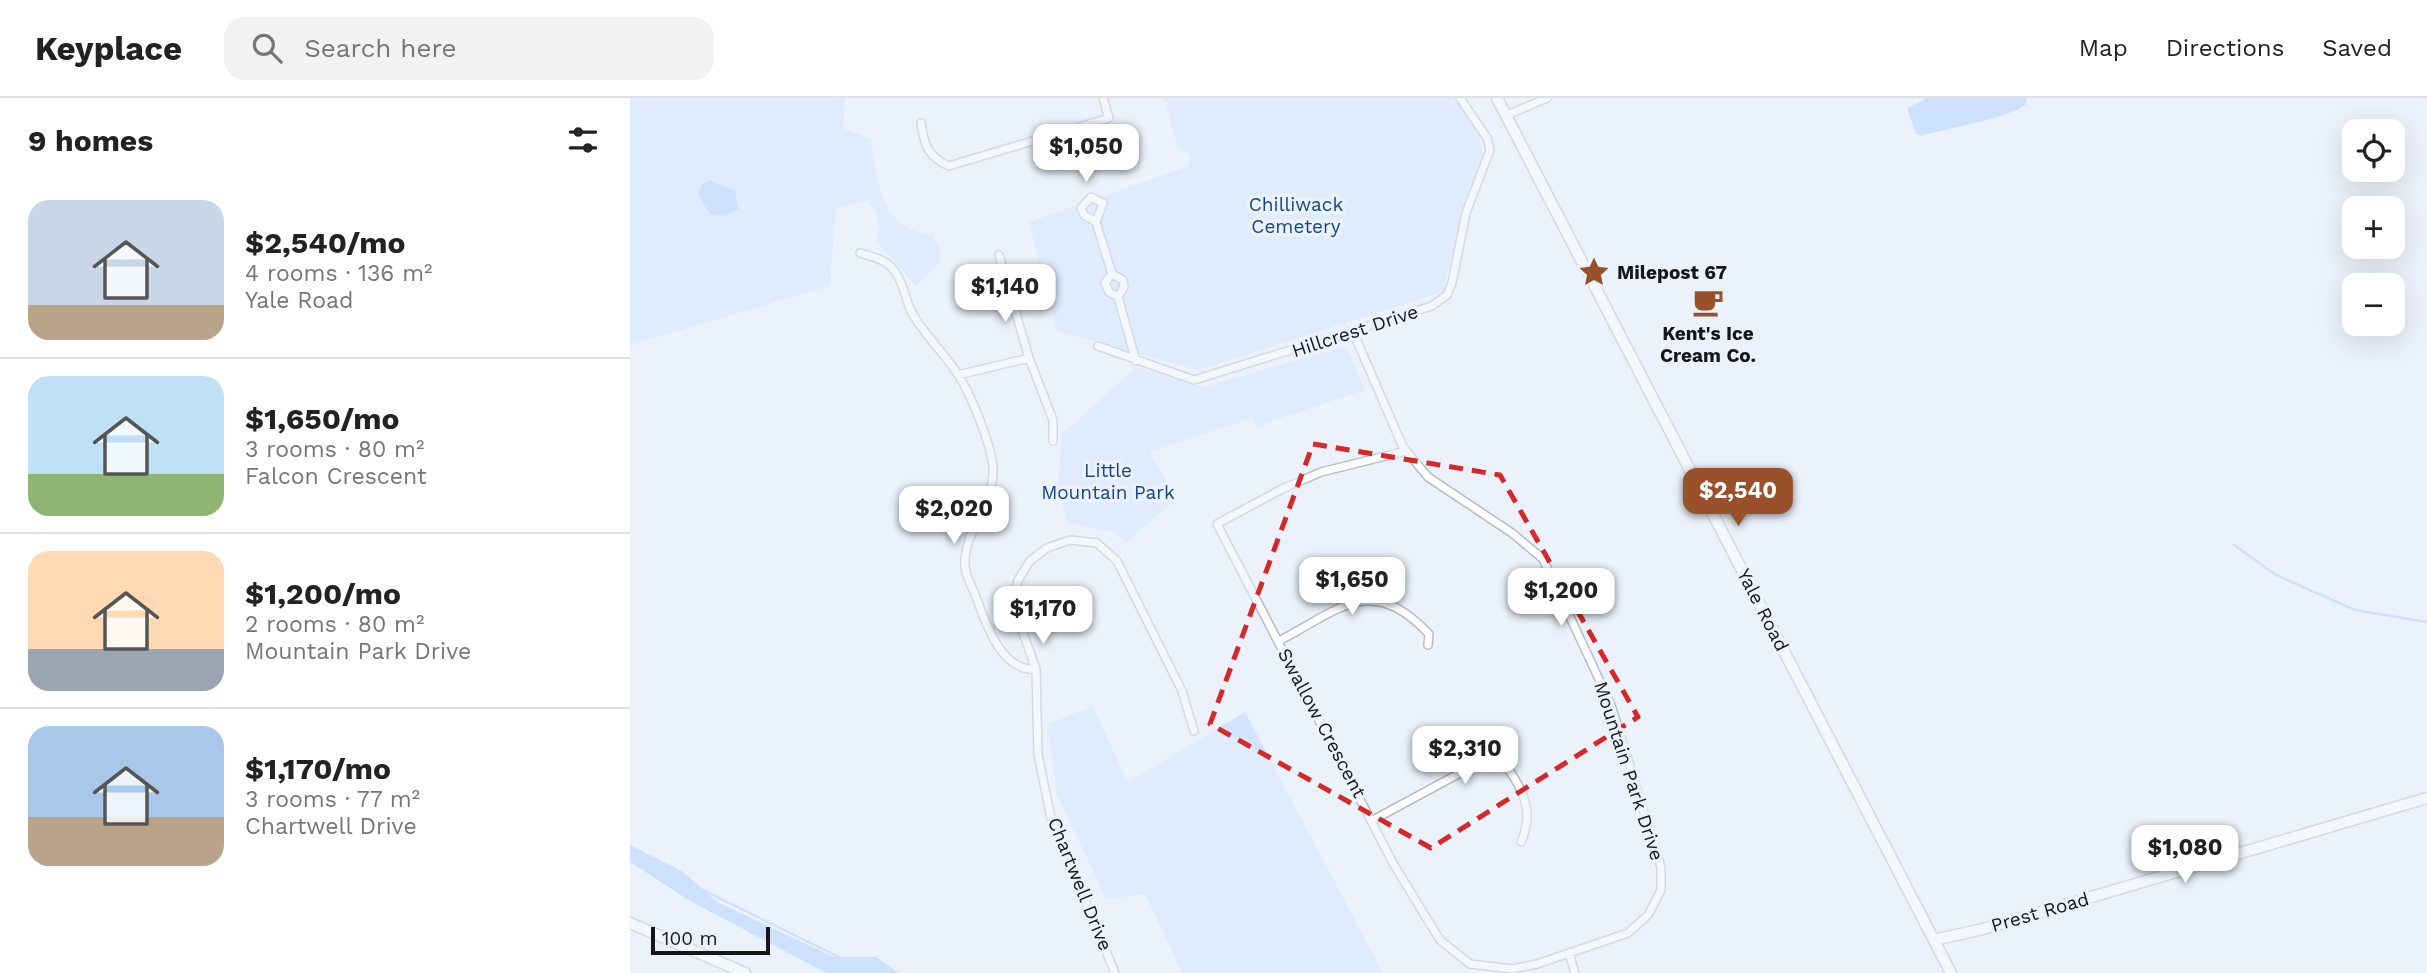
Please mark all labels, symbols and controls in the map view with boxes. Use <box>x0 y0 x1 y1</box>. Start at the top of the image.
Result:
search box <box>224 17 714 80</box>
text: Keyplace <box>35 29 182 68</box>
icon: search <box>248 29 286 67</box>
text: Search here <box>304 33 457 63</box>
text: Map <box>2079 34 2128 62</box>
text: Directions <box>2166 34 2284 62</box>
text: Saved <box>2322 34 2392 62</box>
map controls <box>2342 119 2405 336</box>
button: locate <box>2342 119 2405 182</box>
icon: filters <box>564 121 602 159</box>
text: 9 homes <box>28 123 153 158</box>
pin: $1,050 <box>1029 125 1143 184</box>
text: $1,050 <box>1049 133 1123 160</box>
park label: Chilliwack Cemetery <box>1249 193 1343 238</box>
button: + <box>2342 196 2405 259</box>
text: $2,540/mo <box>245 225 406 260</box>
icon: home <box>84 228 168 312</box>
place icon: Milepost 67 <box>1577 255 1611 289</box>
text: 4 rooms · 136 m² <box>245 260 433 287</box>
place label: Milepost 67 <box>1617 261 1727 284</box>
pin: $1,140 <box>948 264 1062 324</box>
text: $1,140 <box>971 273 1039 300</box>
button: − <box>2342 273 2405 336</box>
cafe icon: Kent's Ice Cream Co. <box>1691 285 1725 319</box>
text: Yale Road <box>245 287 353 314</box>
street label: Hillcrest Drive <box>1289 300 1421 362</box>
place label: Kent's Ice Cream Co. <box>1660 322 1756 367</box>
text: $1,650/mo <box>245 401 400 436</box>
icon: home <box>84 404 168 488</box>
text: 3 rooms · 80 m² <box>245 436 424 463</box>
park label: Little Mountain Park <box>1041 459 1175 504</box>
text: Falcon Crescent <box>245 463 427 490</box>
pin: $2,540 <box>1681 468 1795 528</box>
text: $2,540 <box>1699 477 1777 504</box>
pin: $2,020 <box>897 486 1011 546</box>
text: $2,020 <box>915 495 993 522</box>
pin: $1,650 <box>1295 558 1409 617</box>
street label: Yale Road <box>1732 565 1794 655</box>
text: $1,650 <box>1315 566 1389 593</box>
pin: $1,200 <box>1504 568 1618 628</box>
text: $1,200/mo <box>245 576 401 611</box>
text: $1,200 <box>1524 577 1598 604</box>
icon: home <box>84 579 168 663</box>
pin: $1,170 <box>986 587 1100 646</box>
text: $1,170 <box>1009 595 1077 622</box>
text: 2 rooms · 80 m² <box>245 611 424 638</box>
text: Mountain Park Drive <box>245 638 471 665</box>
street label: Swallow Crescent <box>1273 644 1371 802</box>
street label: Mountain Park Drive <box>1589 679 1669 863</box>
pin: $2,310 <box>1408 726 1522 786</box>
text: $2,310 <box>1428 735 1502 762</box>
text: $1,170/mo <box>245 751 391 786</box>
icon: home <box>84 754 168 838</box>
text: 3 rooms · 77 m² <box>245 786 420 813</box>
text: Chartwell Drive <box>245 813 417 840</box>
street label: Chartwell Drive <box>1043 814 1117 954</box>
pin: $1,080 <box>2128 826 2242 885</box>
text: $1,080 <box>2147 834 2223 861</box>
street label: Prest Road <box>1988 887 2092 937</box>
scale bar <box>651 924 770 956</box>
text: 100 m <box>662 927 718 950</box>

